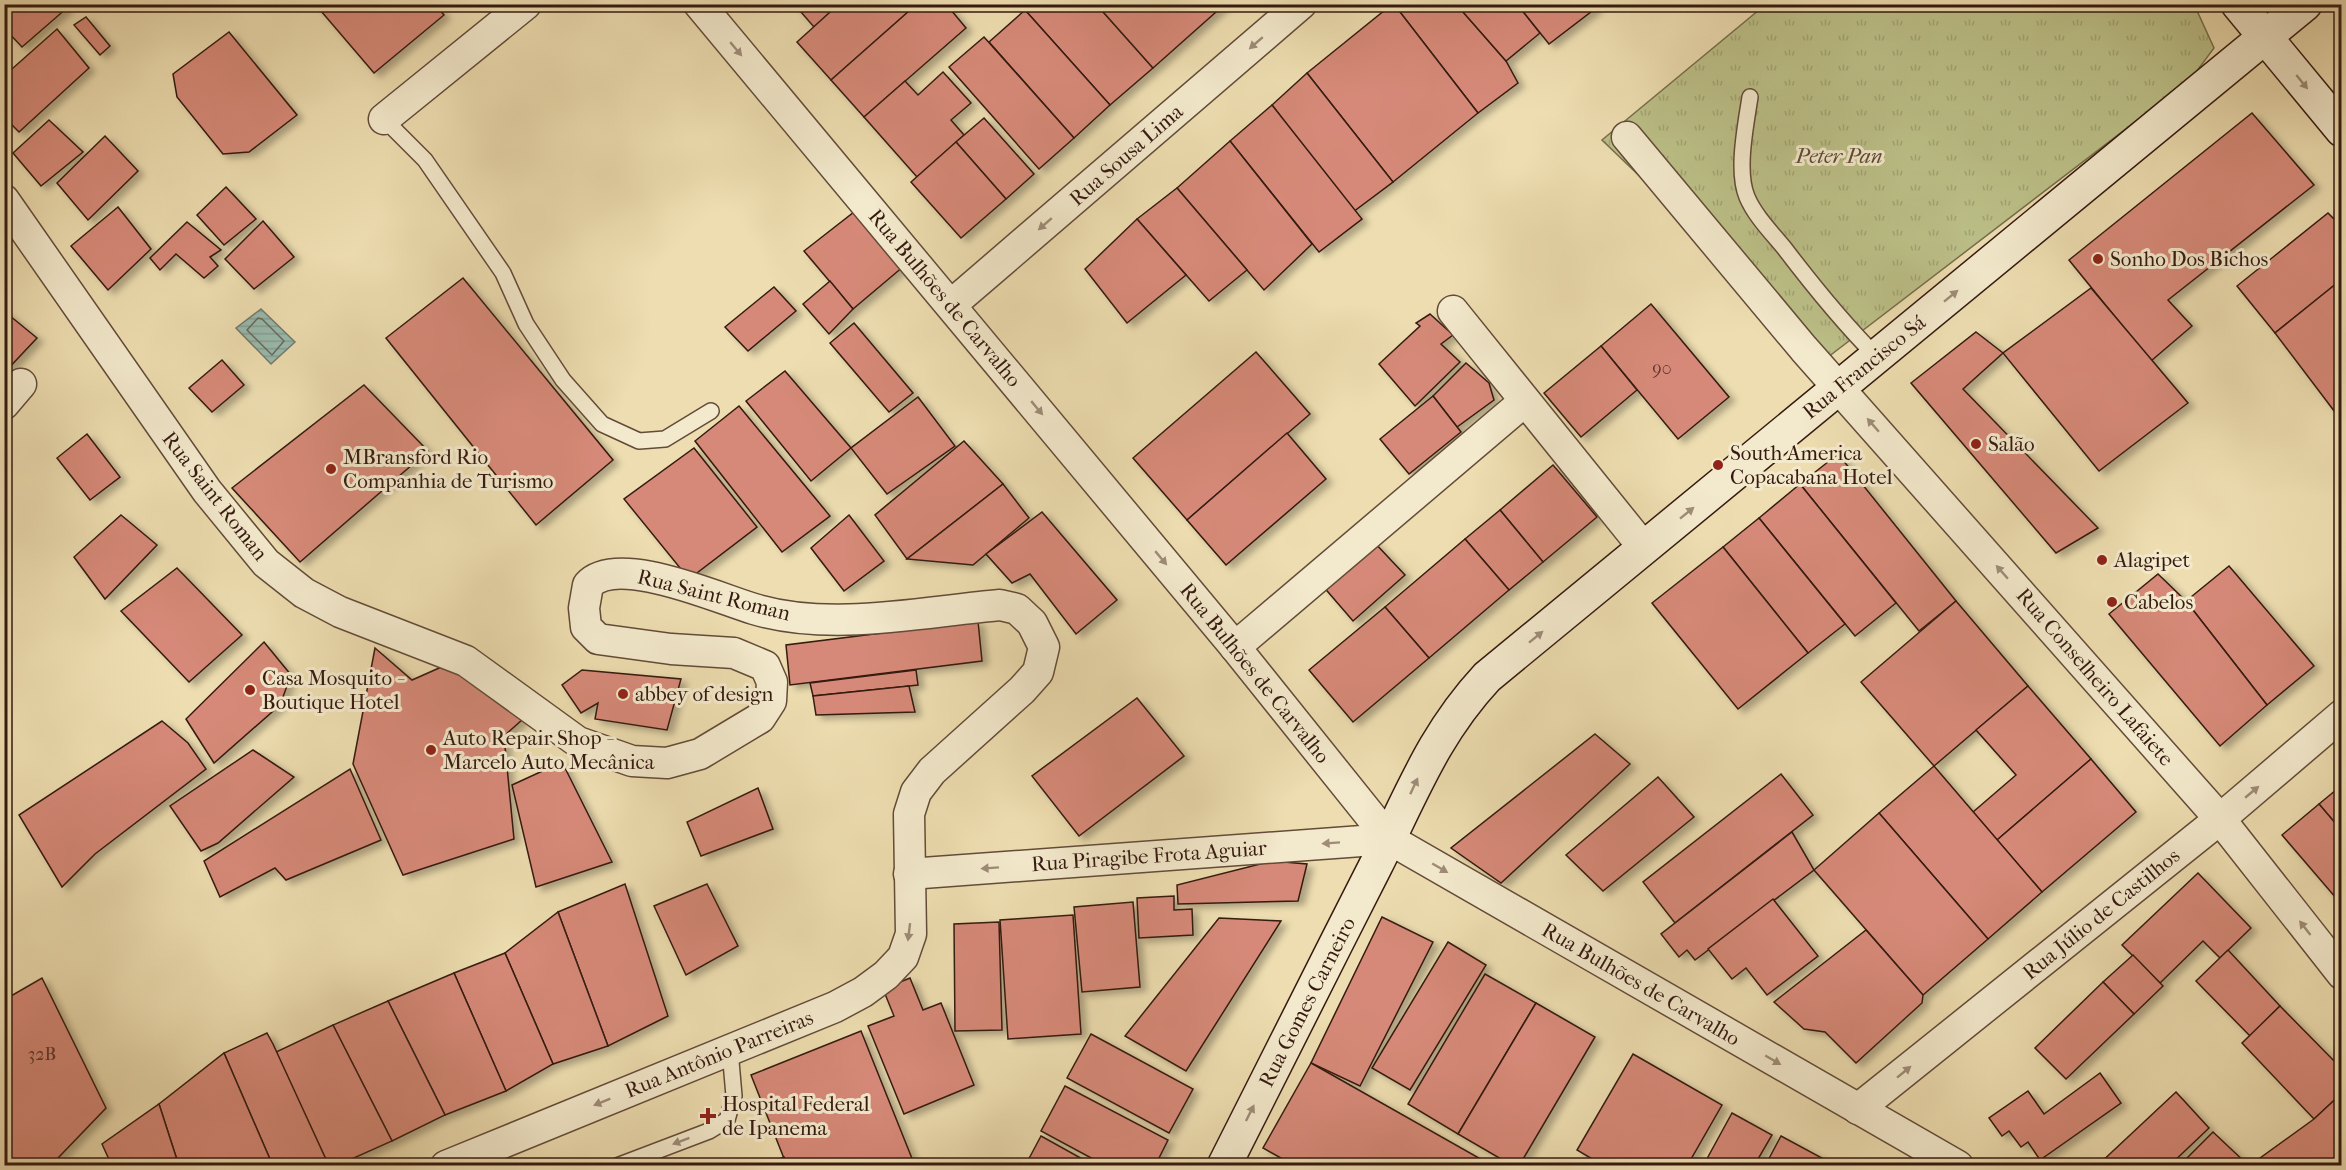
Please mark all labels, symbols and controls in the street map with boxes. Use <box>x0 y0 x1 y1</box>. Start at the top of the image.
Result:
one-way arrow <box>1248 36 1264 49</box>
one-way arrow <box>729 41 742 56</box>
one-way arrow <box>2296 74 2309 90</box>
street label: Rua Sousa Lima <box>1064 99 1188 211</box>
park label: Peter Pan <box>1795 144 1883 168</box>
street label: Rua Bulhões de Carvalho <box>864 204 1026 392</box>
one-way arrow <box>1037 218 1053 231</box>
place label: Sonho Dos Bichos <box>2110 247 2269 271</box>
marker: Sonho Dos Bichos <box>2091 252 2105 266</box>
one-way arrow <box>1943 290 1958 303</box>
street label: Rua Francisco Sá <box>1798 310 1931 424</box>
house number: 90 <box>1652 358 1672 379</box>
one-way arrow <box>1030 400 1043 415</box>
one-way arrow <box>1867 418 1880 433</box>
street label: Rua Saint Roman <box>157 427 273 565</box>
place label: Salão <box>1988 432 2035 456</box>
marker: Salão <box>1969 437 1983 451</box>
place label: South America Copacabana Hotel <box>1730 441 1893 489</box>
place label: MBransford Rio Companhia de Turismo <box>343 445 553 493</box>
marker: South America Copacabana Hotel <box>1711 458 1725 472</box>
marker: MBransford Rio Companhia de Turismo <box>324 462 338 476</box>
one-way arrow <box>1679 507 1695 520</box>
place label: Alagipet <box>2113 548 2190 572</box>
one-way arrow <box>1155 550 1168 566</box>
marker: Alagipet <box>2095 553 2109 567</box>
street label: Rua Saint Roman <box>635 564 793 626</box>
one-way arrow <box>1996 565 2009 580</box>
street label: Rua Bulhões de Carvalho <box>1175 578 1335 768</box>
street label: Rua Conselheiro Lafaiete <box>2011 583 2179 771</box>
place label: Cabelos <box>2124 590 2193 614</box>
marker: Cabelos <box>2105 595 2119 609</box>
one-way arrow <box>1528 631 1543 644</box>
place label: Casa Mosquito - Boutique Hotel <box>262 666 405 714</box>
place label: abbey of design <box>635 682 774 706</box>
marker: Casa Mosquito - Boutique Hotel <box>243 683 257 697</box>
marker: abbey of design <box>616 687 630 701</box>
place label: Auto Repair Shop - Marcelo Auto Mecânica <box>442 726 655 774</box>
marker: Auto Repair Shop - Marcelo Auto Mecânica <box>424 743 438 757</box>
one-way arrow <box>1409 777 1418 794</box>
one-way arrow <box>2244 785 2260 798</box>
street label: Rua Piragibe Frota Aguiar <box>1030 836 1268 876</box>
one-way arrow <box>1322 838 1341 848</box>
street label: Rua Júlio de Castilhos <box>2018 843 2185 985</box>
one-way arrow <box>980 863 999 873</box>
one-way arrow <box>1432 863 1449 873</box>
street label: Rua Gomes Carneiro <box>1254 913 1360 1091</box>
street label: Rua Bulhões de Carvalho <box>1538 917 1744 1051</box>
one-way arrow <box>2299 920 2312 936</box>
one-way arrow <box>905 923 914 942</box>
street label: Rua Antônio Parreiras <box>621 1005 817 1103</box>
house number: 32B <box>28 1044 56 1065</box>
one-way arrow <box>1765 1054 1781 1065</box>
one-way arrow <box>1896 1066 1912 1079</box>
place label: Hospital Federal de Ipanema <box>722 1092 870 1140</box>
one-way arrow <box>593 1098 611 1107</box>
one-way arrow <box>1246 1105 1255 1122</box>
marker: Hospital Federal de Ipanema <box>699 1107 717 1125</box>
one-way arrow <box>672 1136 690 1146</box>

